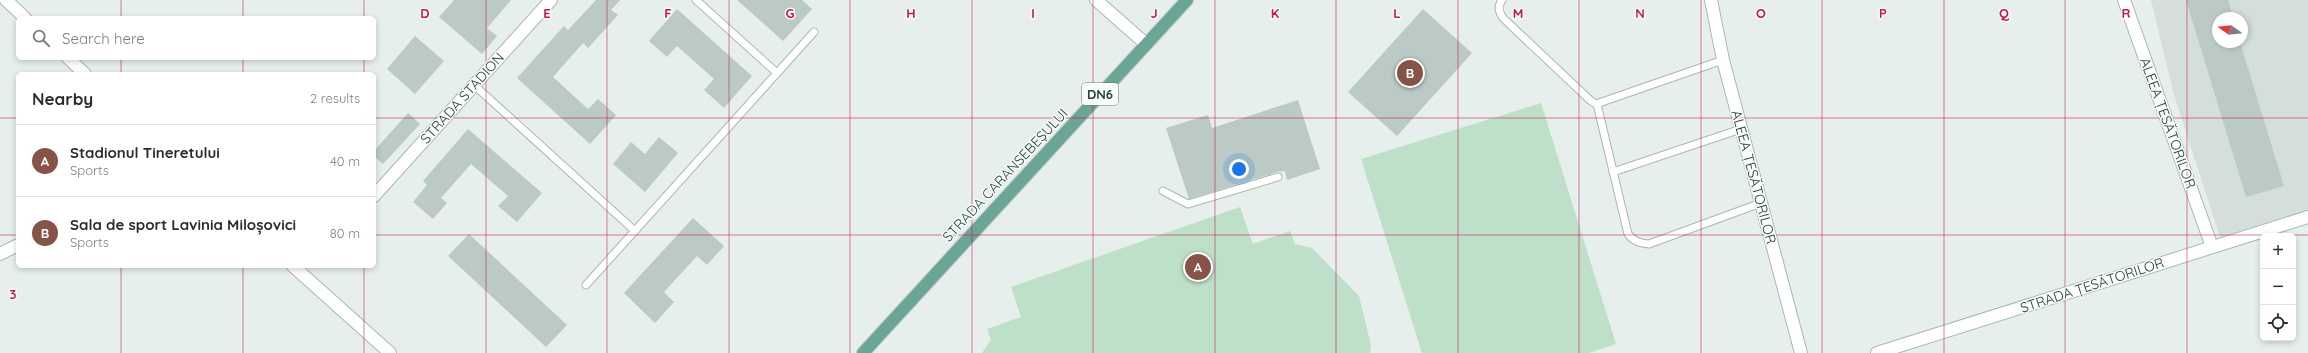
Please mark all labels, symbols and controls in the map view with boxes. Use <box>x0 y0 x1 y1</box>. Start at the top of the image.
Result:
text: D <box>420 5 430 21</box>
text: E <box>543 5 551 21</box>
text: F <box>664 5 672 21</box>
text: G <box>785 5 795 21</box>
text: H <box>906 5 916 21</box>
text: I <box>1031 5 1035 21</box>
text: J <box>1150 5 1158 21</box>
text: K <box>1271 5 1280 21</box>
text: L <box>1393 5 1401 21</box>
text: M <box>1513 5 1523 21</box>
text: N <box>1635 5 1645 21</box>
text: O <box>1756 5 1766 21</box>
text: P <box>1879 5 1887 21</box>
text: Q <box>1999 5 2010 21</box>
text: R <box>2122 5 2131 21</box>
north arrow <box>2212 12 2248 48</box>
search box <box>16 16 376 60</box>
icon: search <box>30 27 52 49</box>
text: Search here <box>62 29 145 48</box>
street label: STRADA STADION <box>416 49 508 147</box>
street label: ALEEA ȚESĂTORILOR <box>2136 55 2200 191</box>
pin: B <box>1397 58 1423 88</box>
road number: DN6 <box>1082 83 1118 105</box>
text: Nearby <box>32 88 93 109</box>
text: 2 results <box>310 90 360 106</box>
street label: STRADA CARANSEBEȘULUI <box>938 105 1072 245</box>
street label: ALEEA ȚESĂTORILOR <box>1727 108 1781 246</box>
text: Stadionul Tineretului <box>70 143 220 162</box>
text: A <box>41 153 49 169</box>
text: 40 m <box>330 153 360 169</box>
your location <box>1229 159 1249 179</box>
text: Sports <box>70 162 109 178</box>
text: Sala de sport Lavinia Miloșovici <box>70 215 296 234</box>
text: B <box>41 225 49 241</box>
text: 80 m <box>330 225 360 241</box>
map controls <box>2260 233 2296 341</box>
button: + <box>2260 233 2296 269</box>
text: Sports <box>70 234 109 250</box>
pin: A <box>1185 252 1211 282</box>
street label: STRADA ȚESĂTORILOR <box>2018 253 2166 317</box>
button: − <box>2260 269 2296 305</box>
text: 3 <box>10 286 17 302</box>
button: locate <box>2260 305 2296 341</box>

